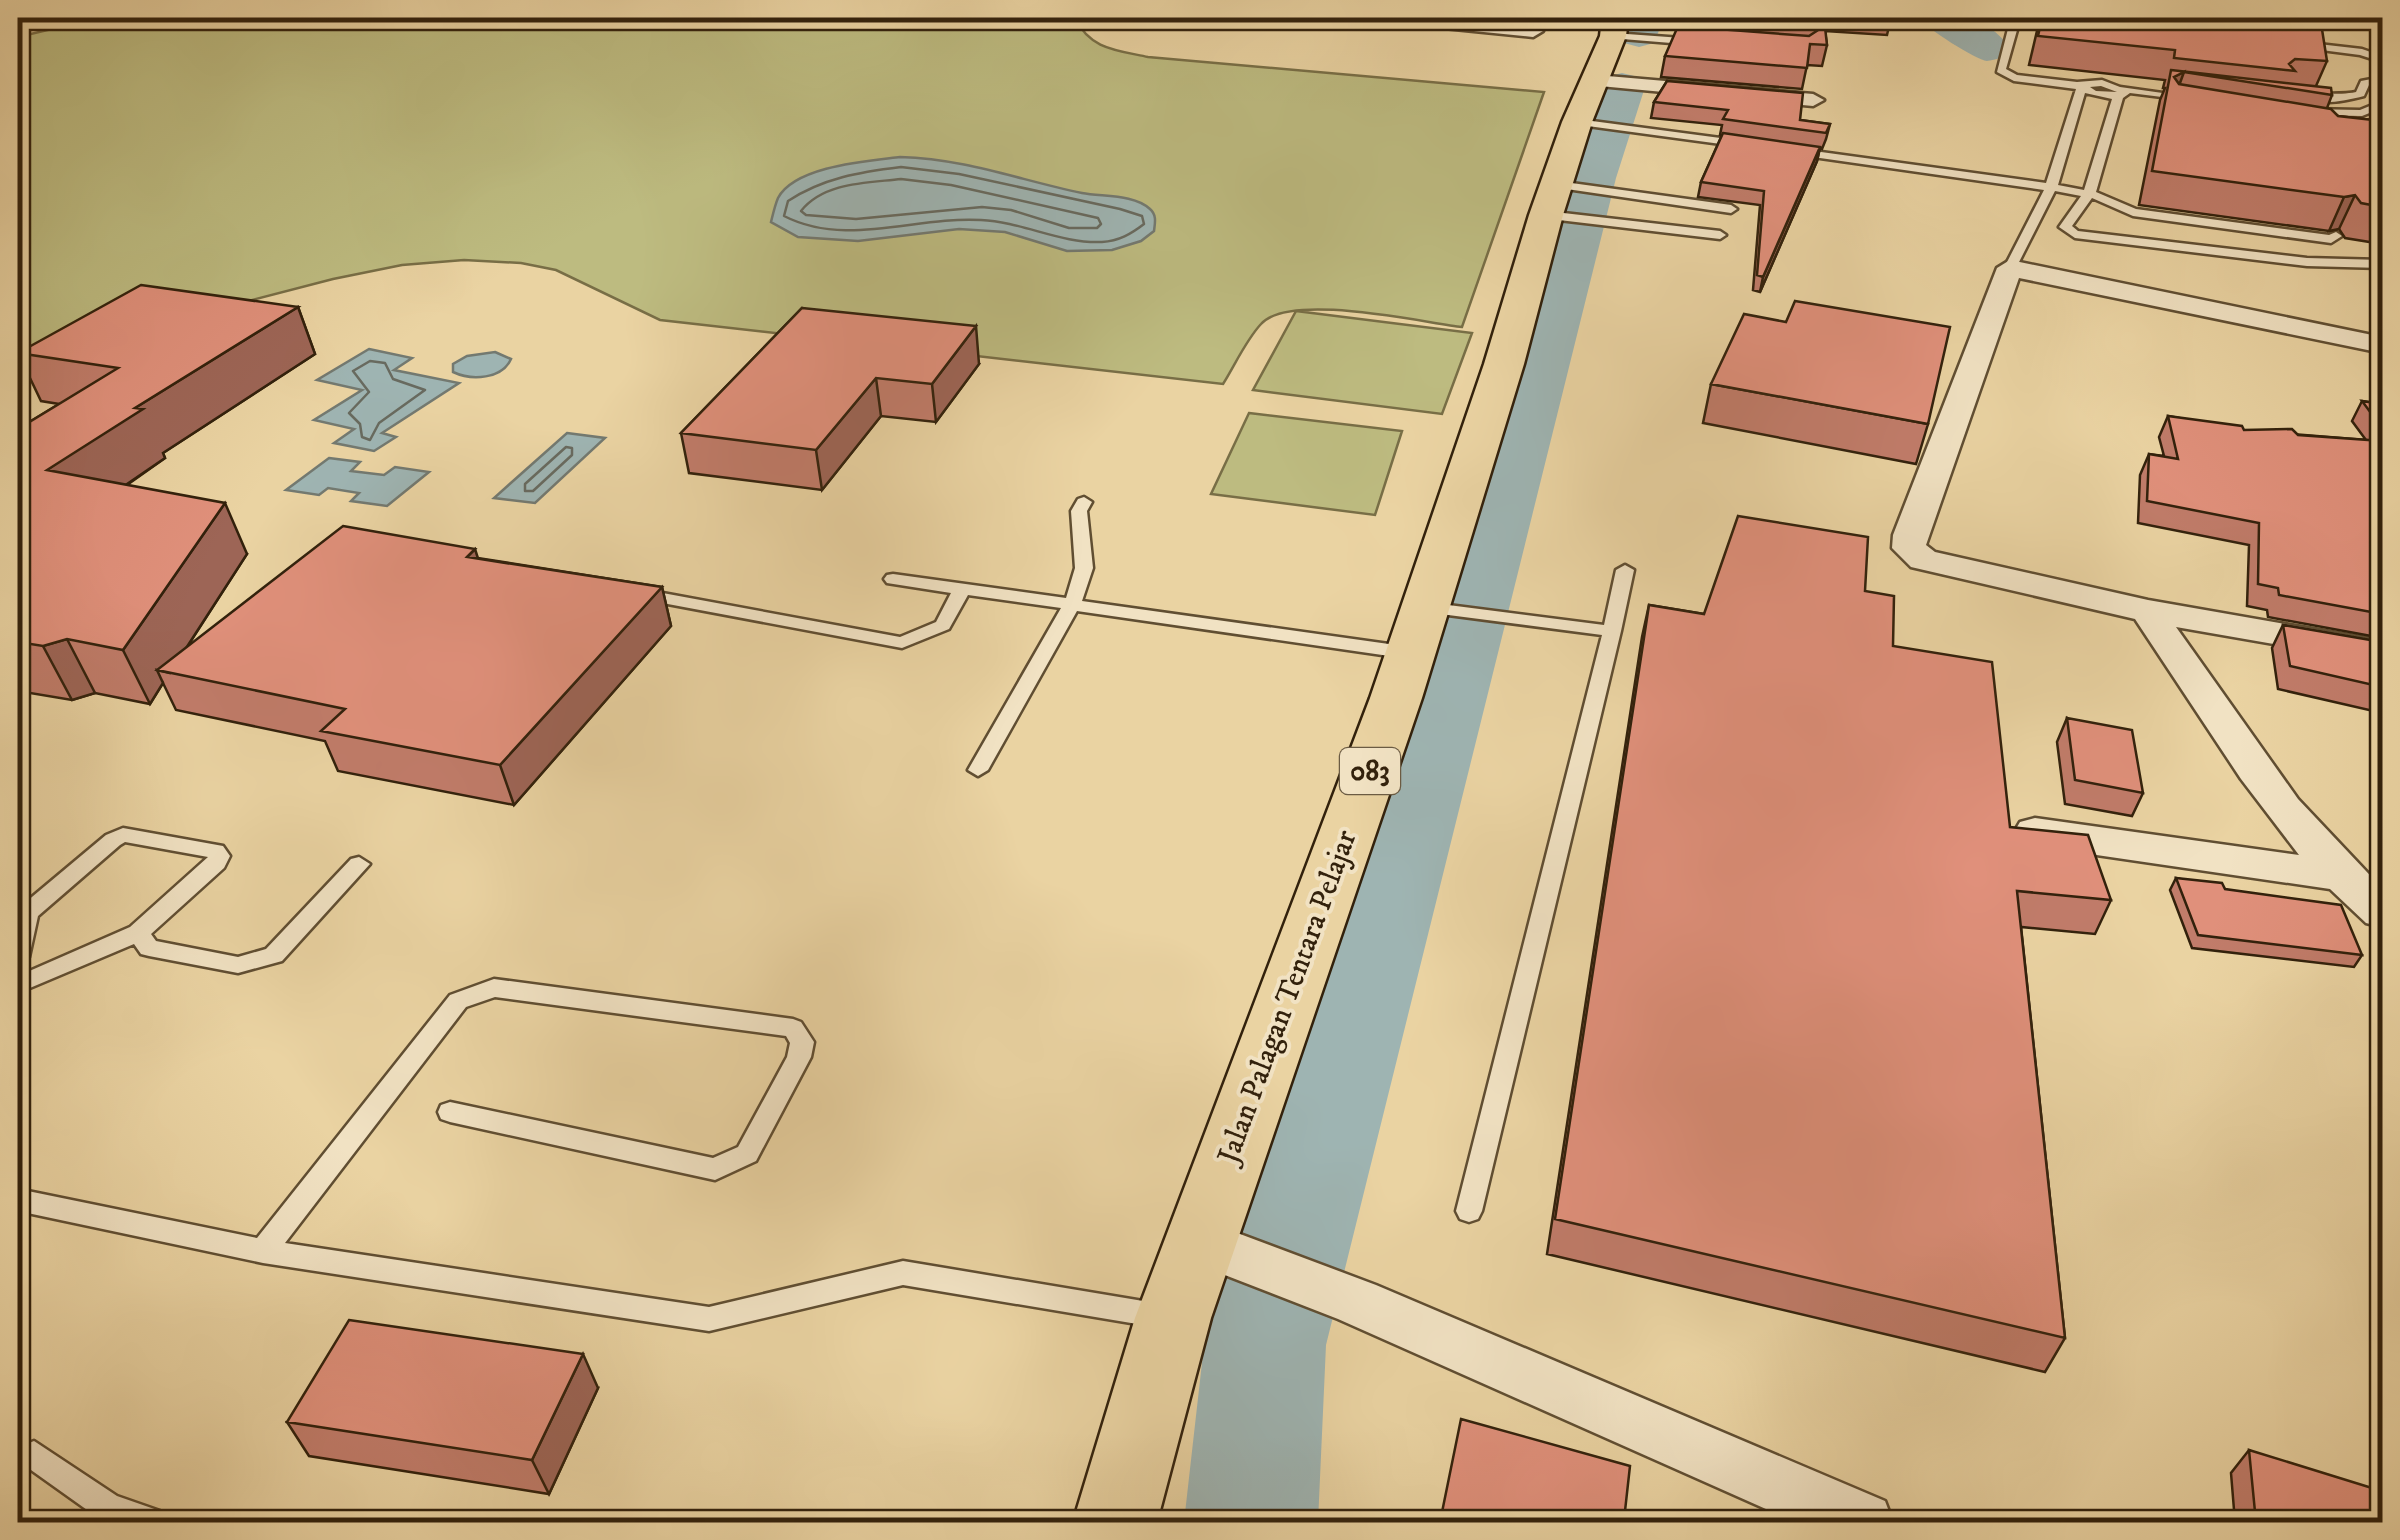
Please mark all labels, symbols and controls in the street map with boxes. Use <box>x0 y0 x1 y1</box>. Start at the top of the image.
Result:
road number: 083 <box>1340 748 1400 794</box>
street label: Jalan Palagan Tentara Pelajar <box>1209 825 1366 1172</box>

